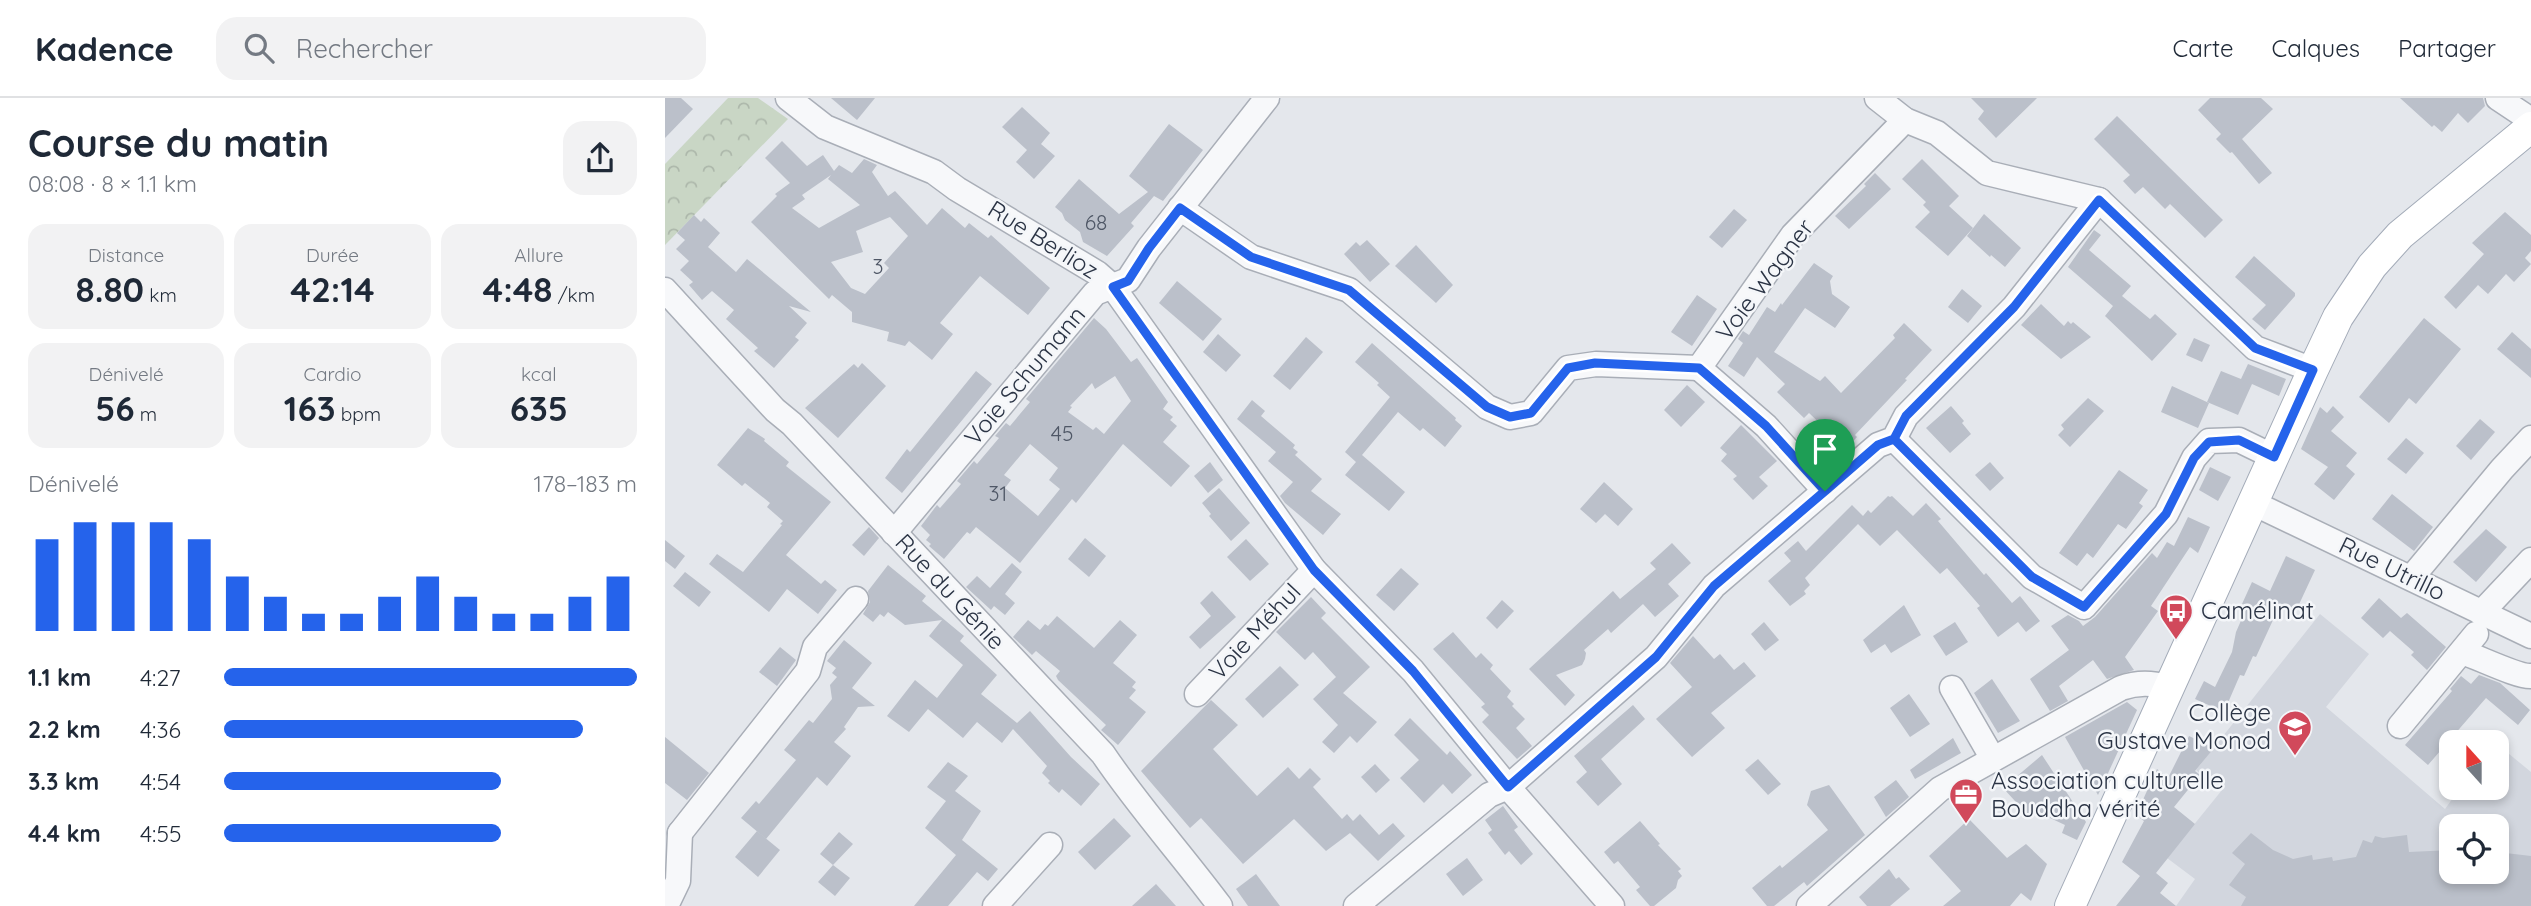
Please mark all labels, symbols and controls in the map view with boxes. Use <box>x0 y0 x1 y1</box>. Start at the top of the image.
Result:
search box <box>216 17 706 80</box>
text: Kadence <box>35 28 174 69</box>
icon: search <box>240 29 278 67</box>
text: Rechercher <box>296 32 433 65</box>
text: Carte <box>2172 33 2234 63</box>
text: Calques <box>2272 33 2360 63</box>
text: Partager <box>2398 33 2496 63</box>
text: Course du matin <box>28 119 329 167</box>
button: share <box>563 121 637 195</box>
text: 08:08 · 8 × 1.1 km <box>28 169 197 198</box>
street label: Rue Berlioz <box>983 193 1104 285</box>
house number: 68 <box>1085 209 1107 235</box>
street label: Voie Wagner <box>1709 213 1820 346</box>
text: Distance <box>88 243 164 267</box>
text: Durée <box>306 243 359 267</box>
text: Allure <box>514 243 564 267</box>
house number: 3 <box>872 253 884 279</box>
text: 8.80 <box>76 267 144 311</box>
text: 42:14 <box>290 267 375 311</box>
text: 4:48 <box>483 267 552 311</box>
text: km <box>144 283 177 307</box>
text: /km <box>552 283 595 307</box>
street label: Voie Schumann <box>957 300 1091 451</box>
text: Dénivelé <box>89 362 164 386</box>
text: Cardio <box>304 362 361 386</box>
text: kcal <box>521 362 557 386</box>
text: 56 <box>95 386 135 430</box>
text: 163 <box>284 386 336 430</box>
text: 635 <box>510 386 568 430</box>
text: m <box>135 402 157 426</box>
text: bpm <box>336 402 381 426</box>
pin <box>1795 419 1855 491</box>
house number: 45 <box>1051 420 1073 446</box>
icon: arrive <box>1806 430 1844 468</box>
text: Dénivelé <box>28 469 119 498</box>
text: 178–183 m <box>533 469 637 498</box>
house number: 31 <box>989 480 1007 506</box>
street label: Rue du Génie <box>889 527 1012 656</box>
street label: Rue Utrillo <box>2334 530 2450 607</box>
street label: Voie Méhul <box>1202 577 1307 686</box>
bus stop icon: Camélinat <box>2157 592 2195 641</box>
place label: Camélinat <box>2201 595 2314 625</box>
text: 1.1 km <box>28 663 91 692</box>
text: 4:27 <box>140 663 181 692</box>
place label: Collège Gustave Monod <box>2097 697 2271 755</box>
school or university icon: Collège Gustave Monod <box>2276 708 2314 757</box>
text: 2.2 km <box>28 715 101 744</box>
text: 4:36 <box>140 715 181 744</box>
north arrow <box>2439 730 2509 800</box>
map controls <box>2439 730 2509 884</box>
place label: Association culturelle Bouddha vérité <box>1991 765 2224 823</box>
text: 3.3 km <box>28 767 99 796</box>
text: 4:54 <box>140 767 181 796</box>
office icon: Association culturelle Bouddha vérité <box>1947 776 1985 825</box>
button: locate <box>2439 814 2509 884</box>
text: 4.4 km <box>28 819 101 848</box>
text: 4:55 <box>140 819 182 848</box>

